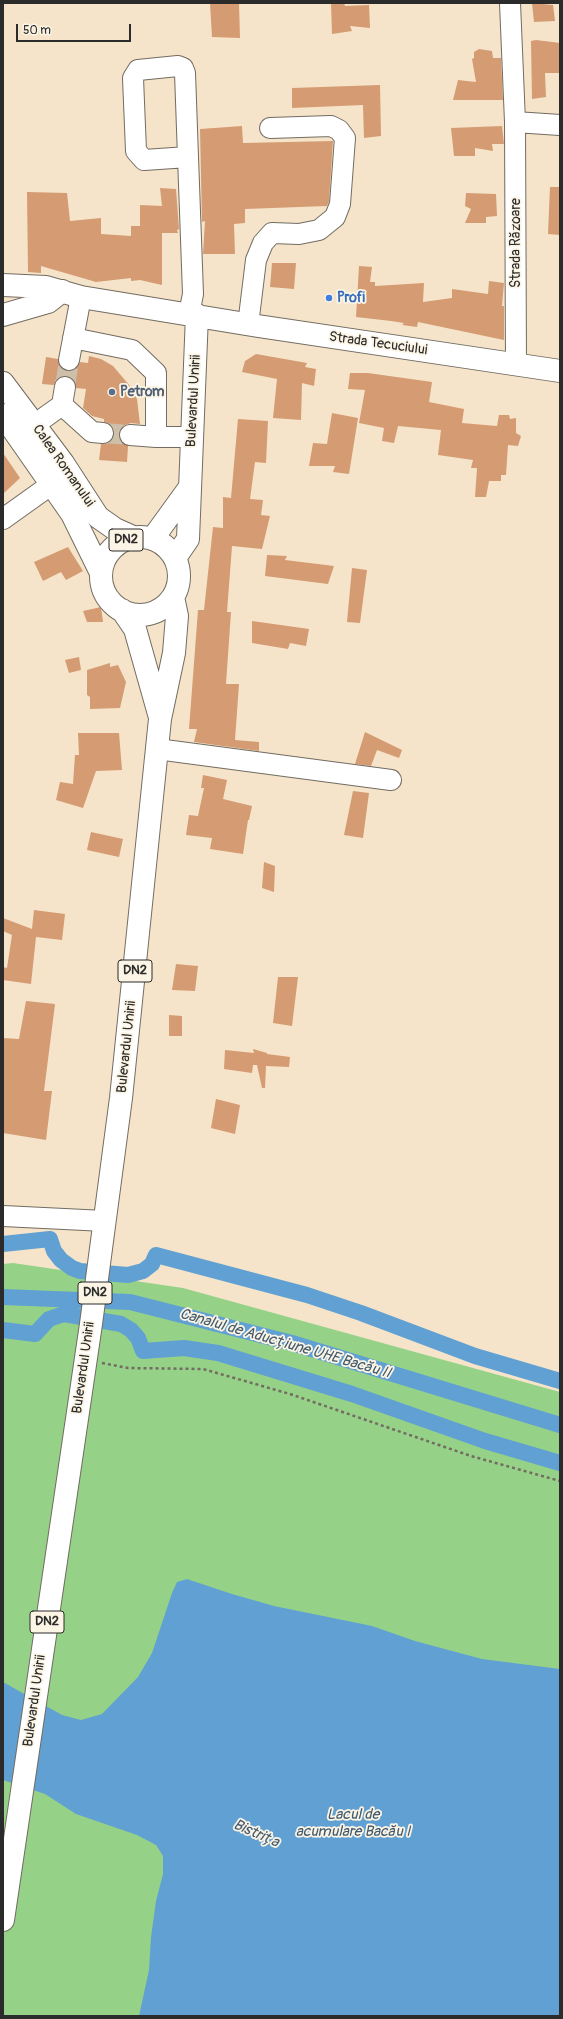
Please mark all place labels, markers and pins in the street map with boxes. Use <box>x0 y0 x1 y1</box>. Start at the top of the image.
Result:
place label: Profi <box>337 290 365 306</box>
marker: Profi <box>324 293 334 303</box>
place label: Petrom <box>120 384 165 400</box>
marker: Petrom <box>107 387 117 397</box>

